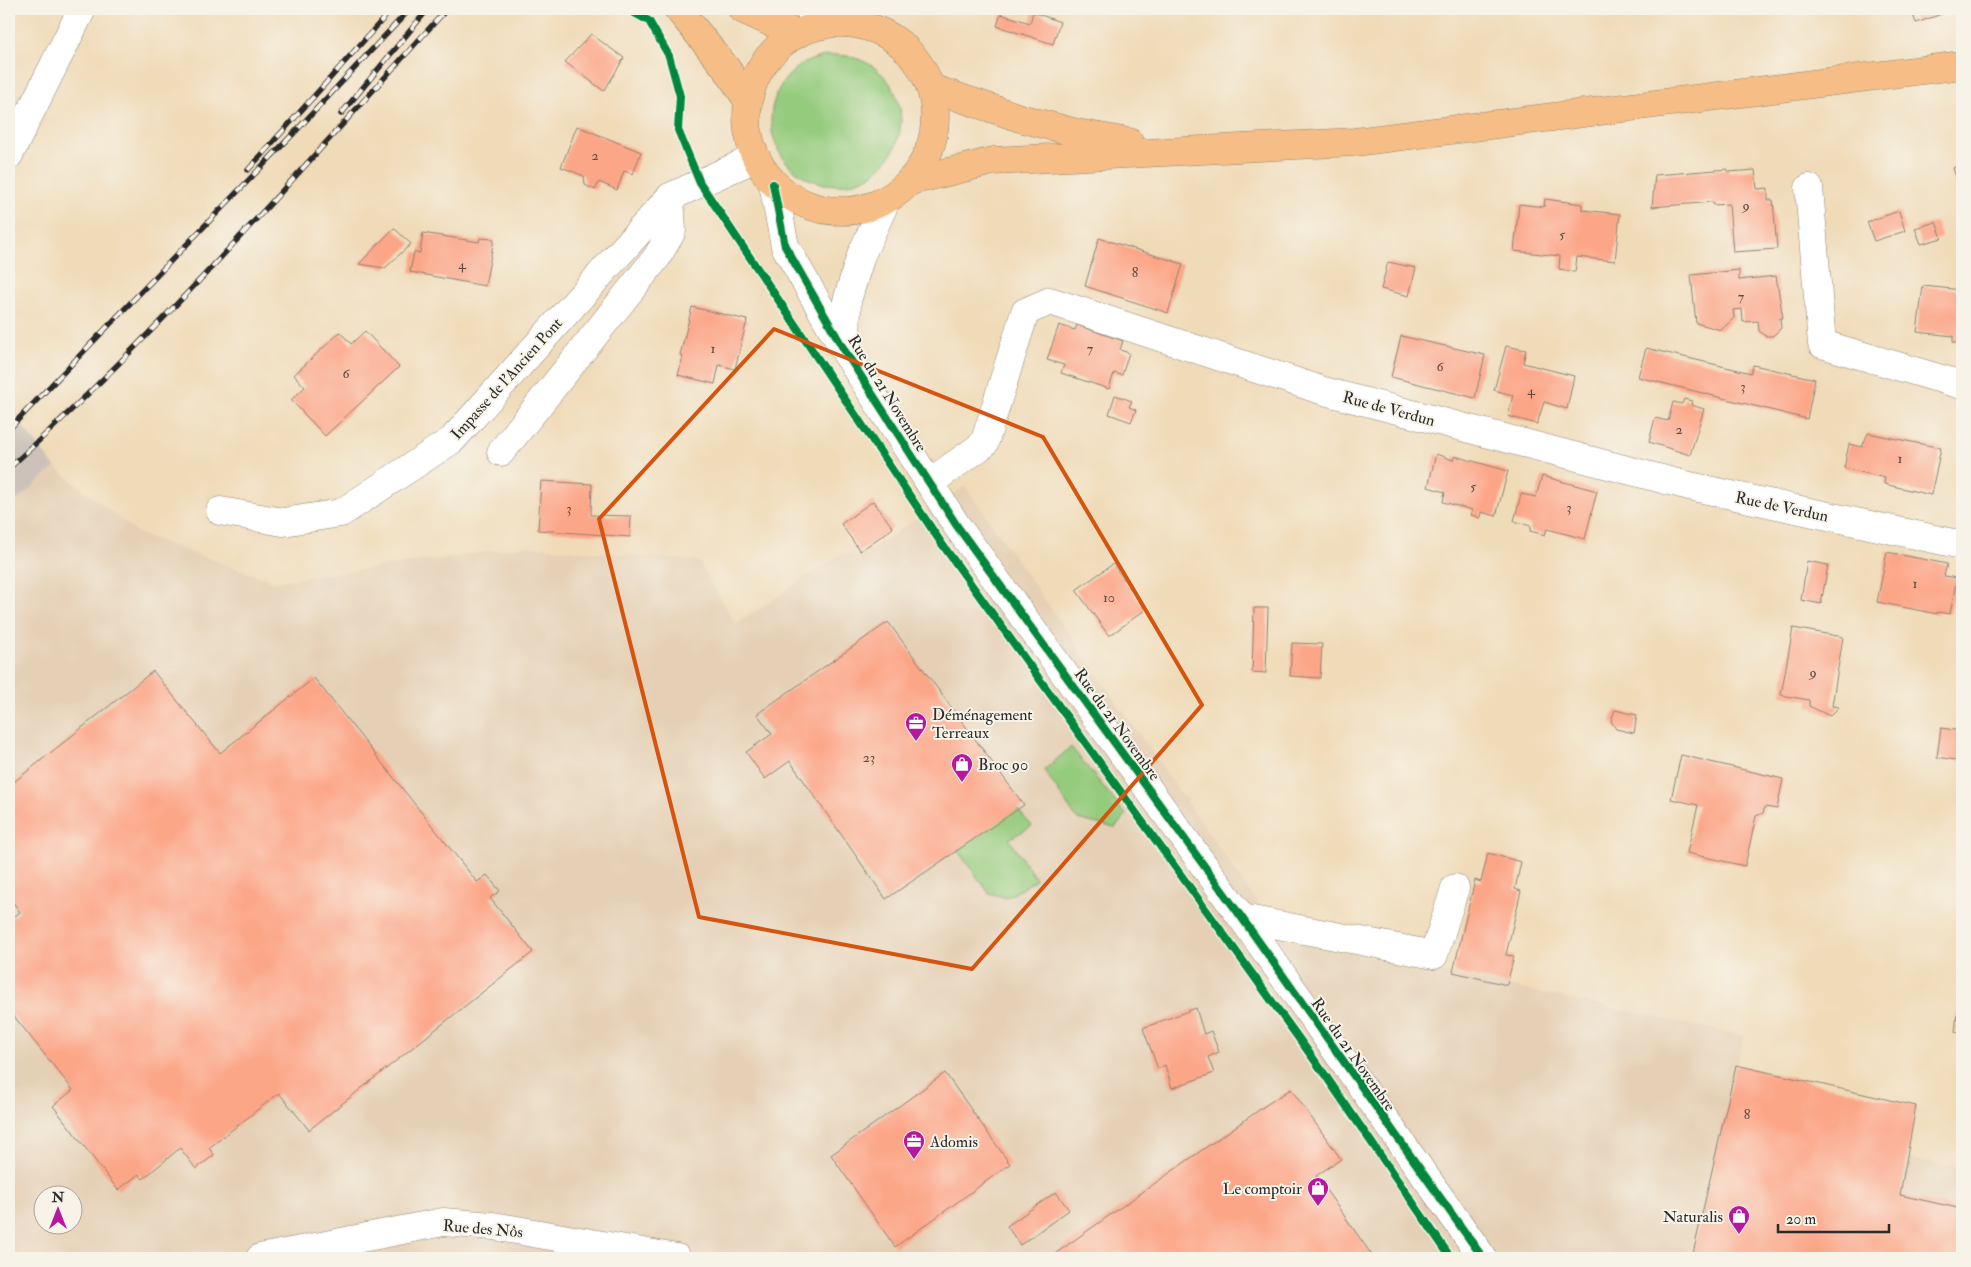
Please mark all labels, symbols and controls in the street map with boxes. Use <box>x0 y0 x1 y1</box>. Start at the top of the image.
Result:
house number: 2 <box>591 147 599 164</box>
house number: 9 <box>1741 197 1750 214</box>
house number: 5 <box>1559 226 1566 243</box>
house number: 4 <box>458 256 467 273</box>
house number: 8 <box>1132 264 1139 281</box>
house number: 7 <box>1738 288 1745 305</box>
street label: Impasse de l'Ancien Pont <box>447 314 568 444</box>
street label: Rue du 21 Novembre <box>843 331 931 456</box>
house number: 1 <box>711 340 716 357</box>
house number: 7 <box>1087 340 1094 357</box>
house number: 6 <box>1436 358 1444 375</box>
house number: 6 <box>342 365 350 382</box>
house number: 3 <box>1740 378 1746 395</box>
house number: 4 <box>1527 382 1536 399</box>
street label: Rue de Verdun <box>1341 387 1437 431</box>
house number: 2 <box>1675 421 1683 438</box>
house number: 1 <box>1898 450 1903 467</box>
house number: 5 <box>1470 478 1477 495</box>
street label: Rue de Verdun <box>1733 487 1830 527</box>
house number: 3 <box>1566 499 1572 516</box>
house number: 3 <box>566 500 572 517</box>
house number: 1 <box>1913 575 1918 592</box>
house number: 10 <box>1103 589 1115 606</box>
street label: Rue du 21 Novembre <box>1070 664 1165 785</box>
house number: 9 <box>1808 664 1817 681</box>
place label: Déménagement Terreaux <box>932 705 1033 743</box>
office icon: Déménagement Terreaux <box>904 711 928 742</box>
house number: 23 <box>863 749 875 766</box>
shop icon: Broc 90 <box>950 752 974 783</box>
place label: Broc 90 <box>978 755 1028 775</box>
street label: Rue du 21 Novembre <box>1307 994 1400 1115</box>
house number: 8 <box>1744 1106 1751 1123</box>
office icon: Adomis <box>902 1129 926 1160</box>
place label: Adomis <box>929 1132 978 1152</box>
shop icon: Le comptoir <box>1306 1176 1330 1207</box>
place label: Le comptoir <box>1223 1179 1302 1200</box>
north arrow <box>32 1184 82 1234</box>
text: N <box>51 1189 65 1206</box>
scale bar <box>1778 1202 1890 1234</box>
shop icon: Naturalis <box>1727 1204 1751 1235</box>
place label: Naturalis <box>1663 1207 1723 1227</box>
text: 20 m <box>1786 1210 1816 1229</box>
street label: Rue des Nôs <box>442 1216 524 1242</box>

